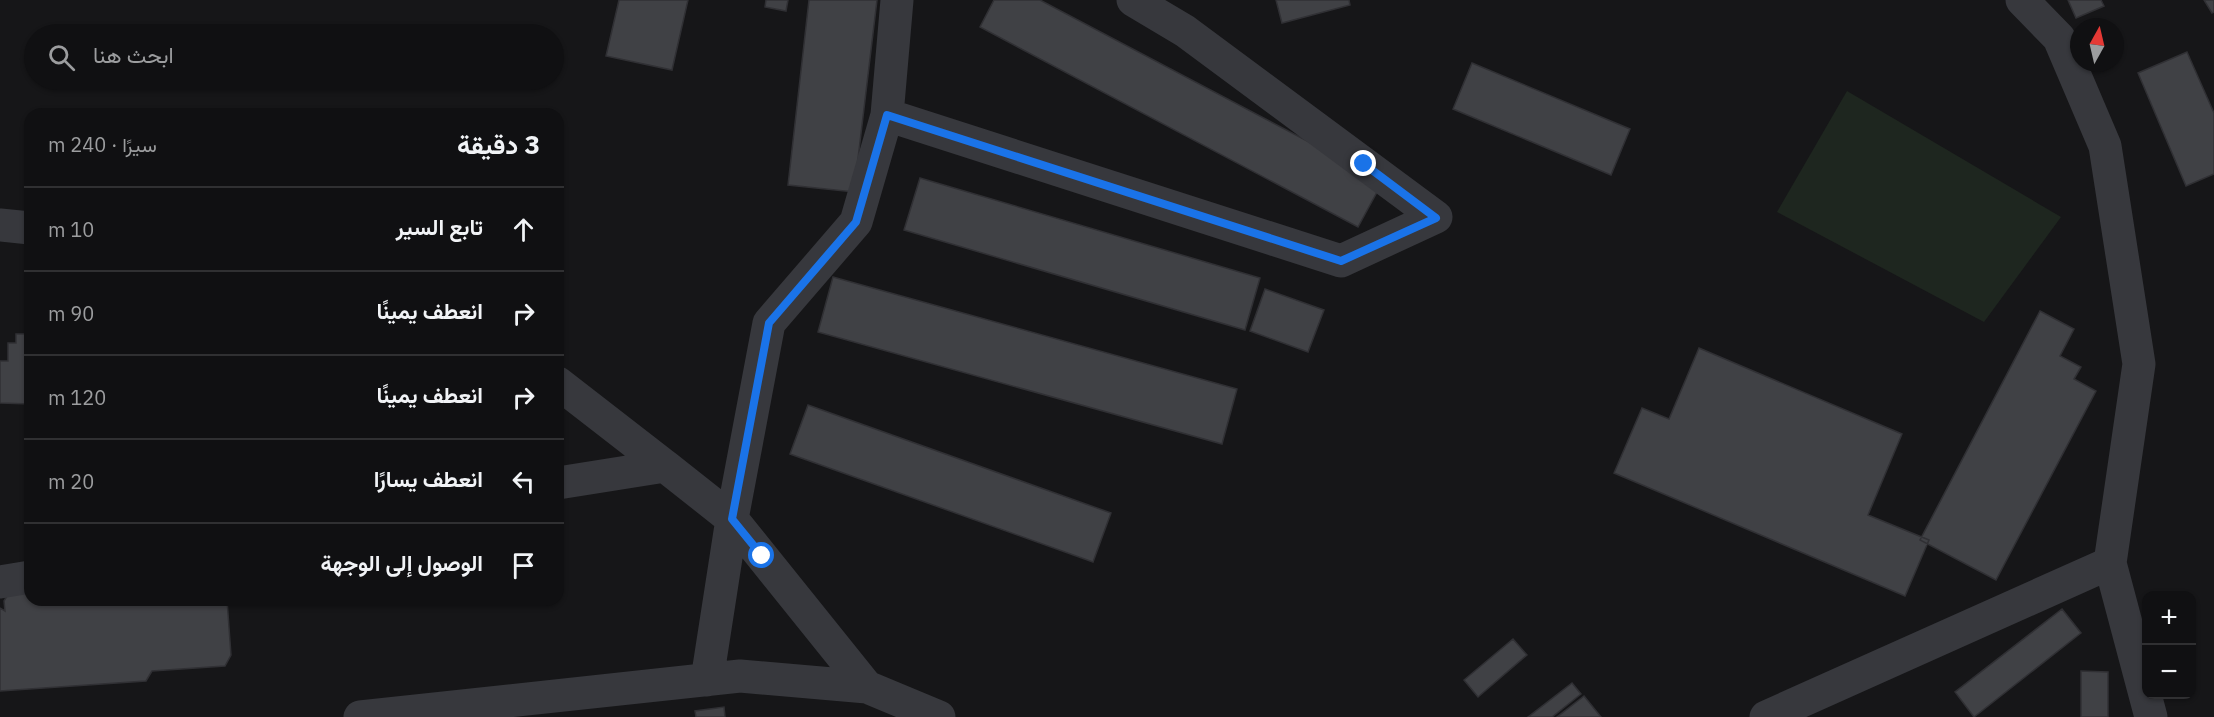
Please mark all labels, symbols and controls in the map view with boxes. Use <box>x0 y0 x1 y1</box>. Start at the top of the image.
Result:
north arrow <box>2070 18 2124 72</box>
search box <box>24 24 564 90</box>
text: ابحث هنا <box>93 40 174 69</box>
icon: search <box>45 41 78 74</box>
text: 3 دقيقة <box>457 127 540 161</box>
text: سيرًا · 240 m <box>48 131 157 158</box>
route end <box>1350 150 1376 176</box>
text: تابع السير <box>396 212 483 241</box>
icon: ahead <box>507 213 540 246</box>
text: 10 m <box>48 216 94 243</box>
text: انعطف يمينًا <box>376 296 483 325</box>
icon: right <box>507 297 540 330</box>
text: 90 m <box>48 300 94 327</box>
text: انعطف يمينًا <box>376 380 483 409</box>
icon: right <box>507 381 540 414</box>
text: 120 m <box>48 384 106 411</box>
text: انعطف يسارًا <box>374 464 483 493</box>
icon: left <box>507 465 540 498</box>
text: 20 m <box>48 468 94 495</box>
route start <box>748 542 774 568</box>
text: الوصول إلى الوجهة <box>321 548 483 577</box>
icon: arrive <box>507 549 540 582</box>
map controls <box>2142 591 2196 699</box>
button: + <box>2142 591 2196 645</box>
button: − <box>2142 645 2196 699</box>

